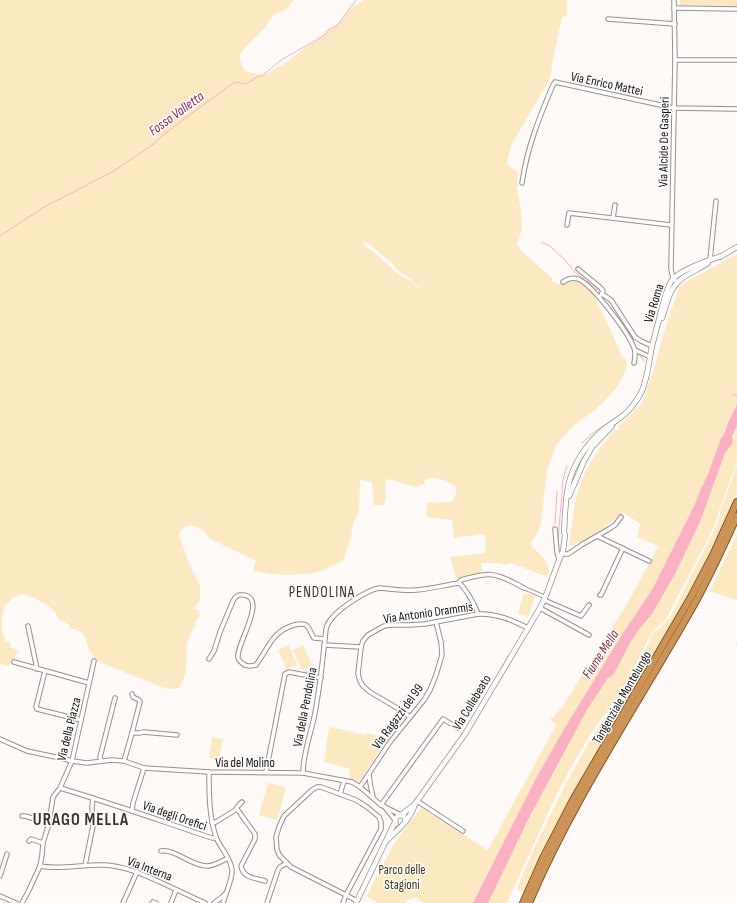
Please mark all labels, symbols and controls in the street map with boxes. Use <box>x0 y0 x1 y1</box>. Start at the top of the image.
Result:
street label: Via Enrico Mattei <box>569 69 644 99</box>
water label: Fosso Valletta <box>145 87 208 139</box>
street label: Via Alcide De Gasperi <box>655 97 673 187</box>
street label: Via Roma <box>640 282 667 325</box>
district label: PENDOLINA <box>289 583 355 602</box>
street label: Via Antonio Drammis <box>382 599 474 627</box>
water label: Fiume Mella <box>578 627 623 682</box>
street label: Tangenziale Montelungo <box>589 648 655 747</box>
street label: Via della Pendolina <box>289 666 321 748</box>
street label: Via Collebeato <box>449 672 495 733</box>
street label: Via Ragazzi del 99 <box>369 681 427 752</box>
street label: Via della Piazza <box>53 696 85 763</box>
street label: Via del Molino <box>215 755 275 771</box>
street label: Via degli Orefici <box>140 798 209 834</box>
district label: URAGO MELLA <box>33 810 129 830</box>
street label: Via Interna <box>125 853 174 885</box>
park label: Parco delle Stagioni <box>378 862 426 893</box>

